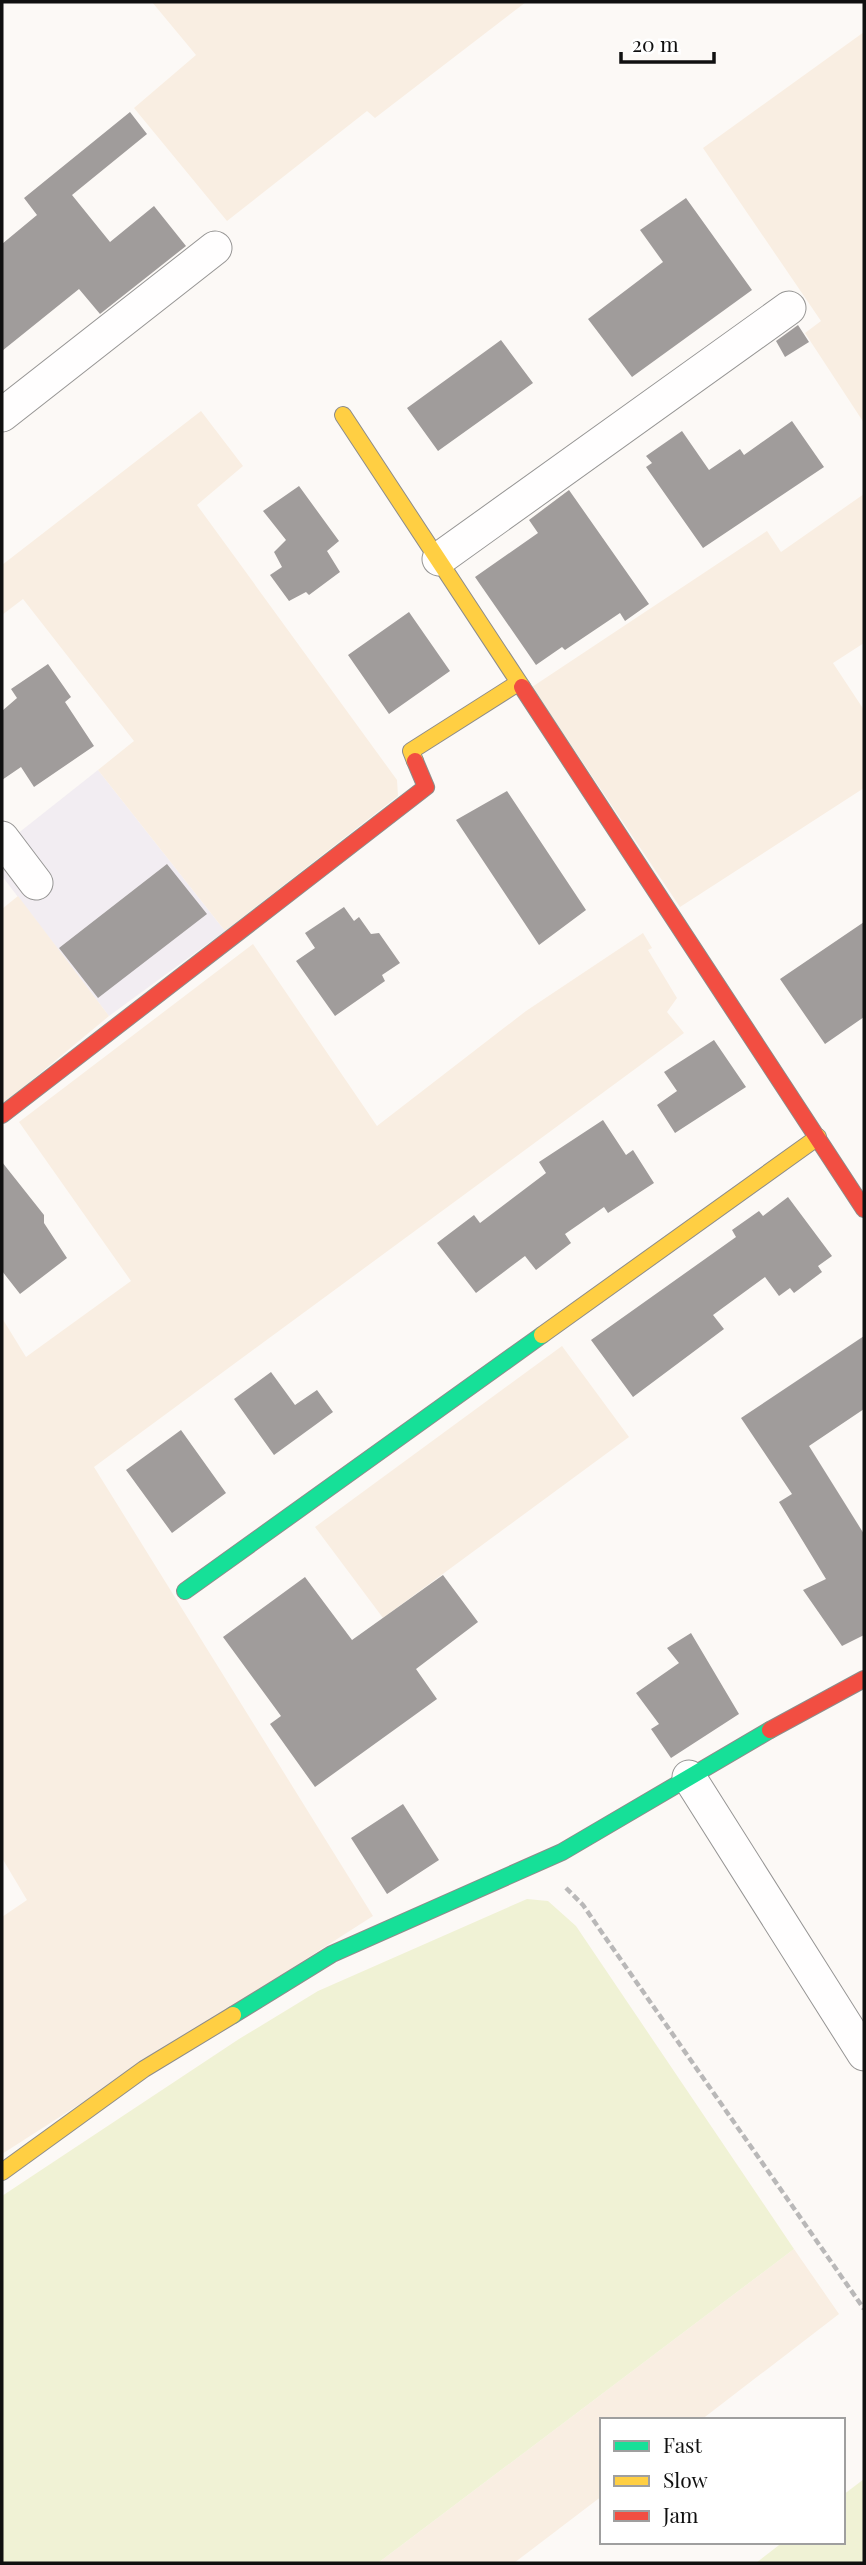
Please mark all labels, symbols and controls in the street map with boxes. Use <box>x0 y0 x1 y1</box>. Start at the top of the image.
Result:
scale bar <box>621 21 714 65</box>
text: 20 m <box>632 29 679 57</box>
legend <box>600 2418 845 2544</box>
text: Fast <box>663 2430 702 2458</box>
text: Slow <box>663 2465 708 2493</box>
text: Jam <box>662 2500 699 2528</box>

